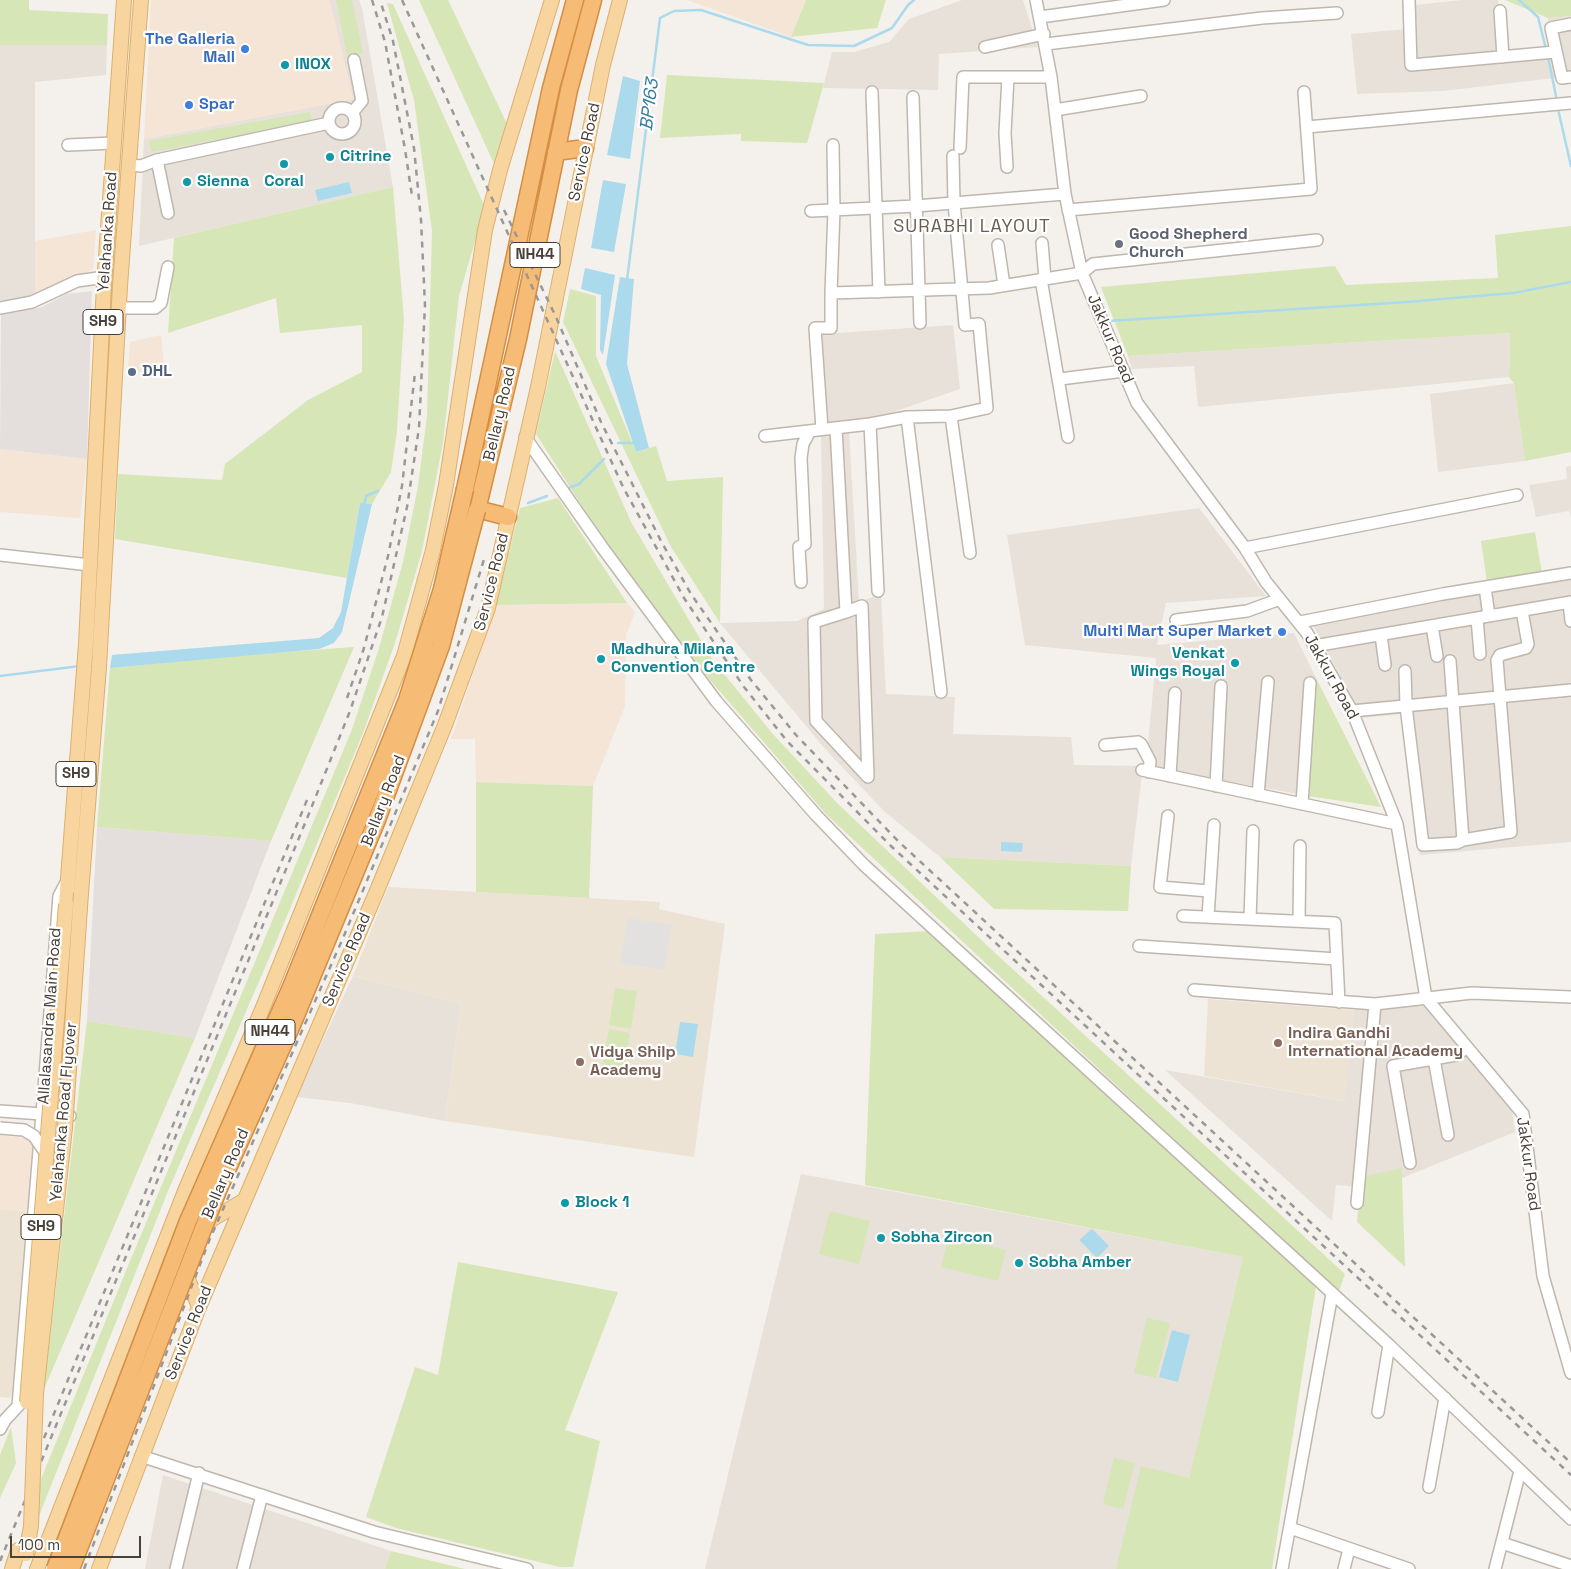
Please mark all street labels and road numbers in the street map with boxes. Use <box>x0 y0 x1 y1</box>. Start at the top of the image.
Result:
street label: Service Road <box>565 101 605 203</box>
street label: Yelahanka Road <box>94 171 122 293</box>
road number: NH44 <box>510 242 560 268</box>
street label: Jakkur Road <box>1083 292 1137 386</box>
road number: SH9 <box>83 310 123 334</box>
street label: Bellary Road <box>480 365 520 463</box>
street label: Service Road <box>471 531 513 633</box>
street label: Jakkur Road <box>1300 631 1362 723</box>
street label: Bellary Road <box>358 753 410 849</box>
road number: SH9 <box>56 762 96 786</box>
street label: Service Road <box>319 910 375 1010</box>
street label: Allalasandra Main Road <box>34 927 66 1105</box>
road number: NH44 <box>245 1020 295 1044</box>
street label: Yelahanka Road Flyover <box>47 1021 81 1203</box>
street label: Jakkur Road <box>1512 1116 1544 1212</box>
street label: Bellary Road <box>198 1126 254 1222</box>
road number: SH9 <box>21 1214 61 1240</box>
street label: Service Road <box>161 1283 217 1383</box>

